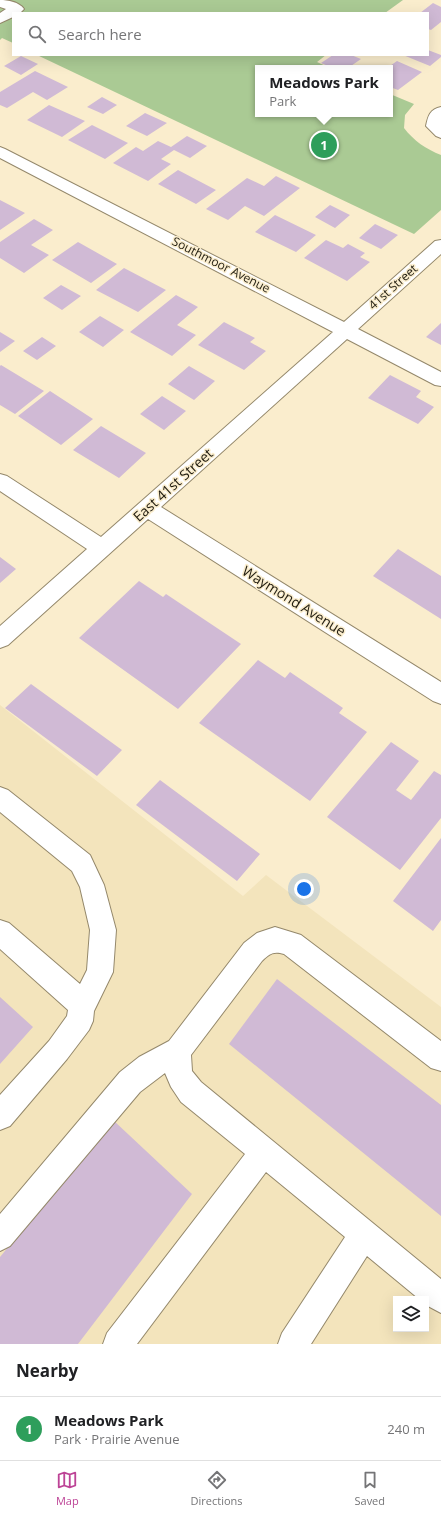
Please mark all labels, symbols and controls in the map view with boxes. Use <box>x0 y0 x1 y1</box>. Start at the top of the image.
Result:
search box <box>12 12 429 56</box>
icon: search <box>26 23 48 45</box>
text: Search here <box>58 24 142 44</box>
popup <box>255 65 393 117</box>
text: Meadows Park <box>269 72 379 92</box>
text: Park <box>269 92 296 110</box>
pin: 1 <box>311 130 337 160</box>
street label: Southmoor Avenue <box>169 232 273 297</box>
street label: 41st Street <box>365 260 421 313</box>
street label: East 41st Street <box>129 444 217 526</box>
street label: Waymond Avenue <box>239 561 350 640</box>
your location <box>294 879 314 899</box>
map controls <box>393 1296 429 1332</box>
button: layers <box>393 1296 429 1332</box>
text: Nearby <box>16 1359 78 1382</box>
text: Meadows Park <box>54 1410 164 1430</box>
text: 1 <box>25 1420 33 1438</box>
text: 240 m <box>387 1420 425 1438</box>
text: Park · Prairie Avenue <box>54 1430 180 1448</box>
tab: Map <box>56 1469 79 1508</box>
tab: Directions <box>191 1469 243 1508</box>
tab: Saved <box>354 1469 385 1508</box>

